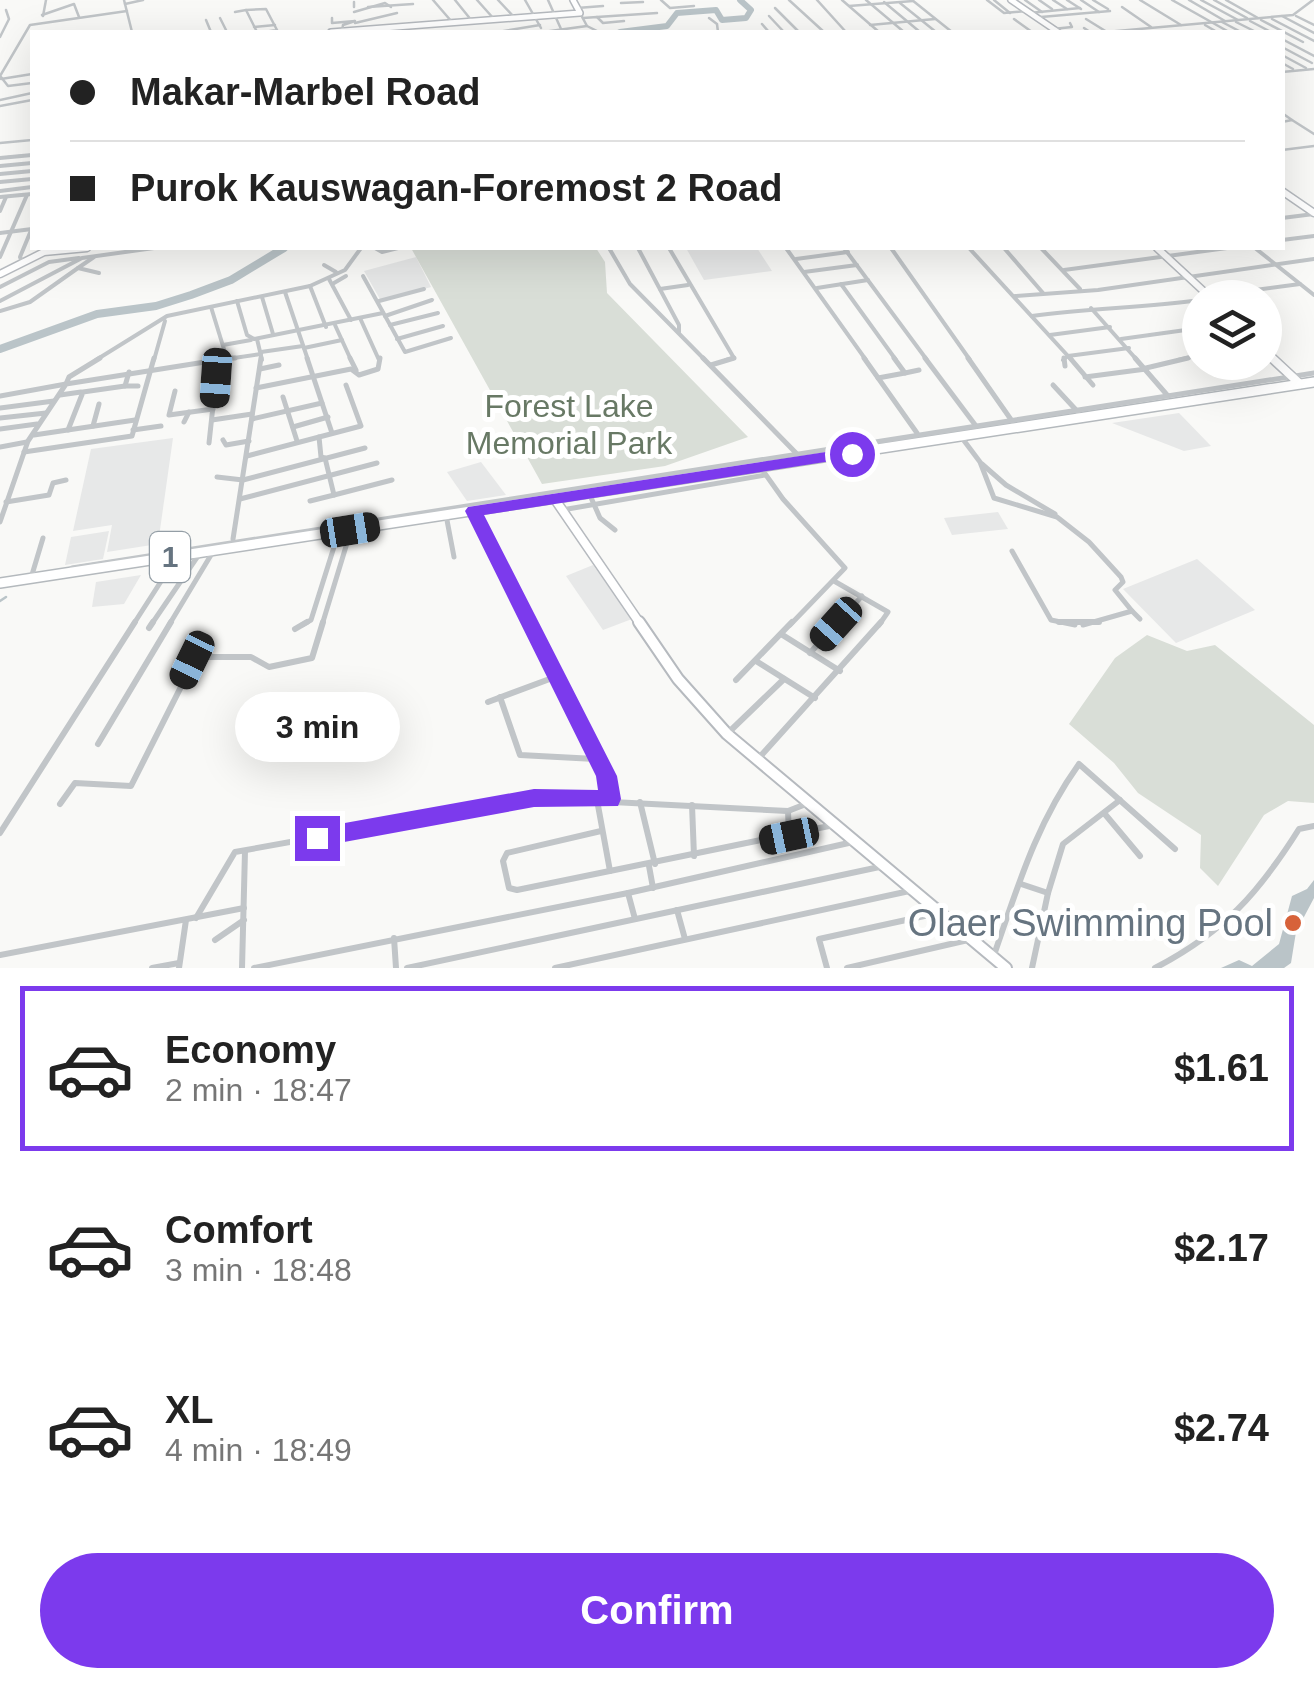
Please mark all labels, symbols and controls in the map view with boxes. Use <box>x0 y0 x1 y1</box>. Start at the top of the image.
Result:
text: Makar-Marbel Road <box>130 71 481 113</box>
text: Purok Kauswagan-Foremost 2 Road <box>130 167 782 209</box>
map controls <box>1182 280 1282 380</box>
button: layers <box>1182 280 1282 380</box>
car <box>199 347 233 409</box>
park label: Forest Lake Memorial Park <box>466 388 673 461</box>
route start <box>830 432 875 477</box>
car <box>318 510 382 550</box>
road number: 1 <box>150 532 190 582</box>
car <box>805 592 867 656</box>
car <box>165 626 219 694</box>
callout: 3 min <box>234 693 400 763</box>
text: 3 min <box>276 709 359 745</box>
car <box>757 815 821 857</box>
route end <box>295 816 340 861</box>
place label: Olaer Swimming Pool <box>908 902 1273 944</box>
marker: Olaer Swimming Pool <box>1282 912 1304 934</box>
icon: car <box>45 1024 135 1114</box>
text: Economy <box>165 1029 336 1071</box>
text: $1.61 <box>1174 1047 1269 1089</box>
text: 2 min · 18:47 <box>165 1072 352 1108</box>
icon: car <box>45 1204 135 1294</box>
text: Comfort <box>165 1209 313 1251</box>
text: $2.17 <box>1174 1227 1269 1269</box>
text: 3 min · 18:48 <box>165 1252 352 1288</box>
icon: car <box>45 1384 135 1474</box>
text: XL <box>165 1389 214 1431</box>
text: $2.74 <box>1174 1407 1269 1449</box>
text: 4 min · 18:49 <box>165 1432 352 1468</box>
button: Confirm <box>40 1553 1274 1668</box>

